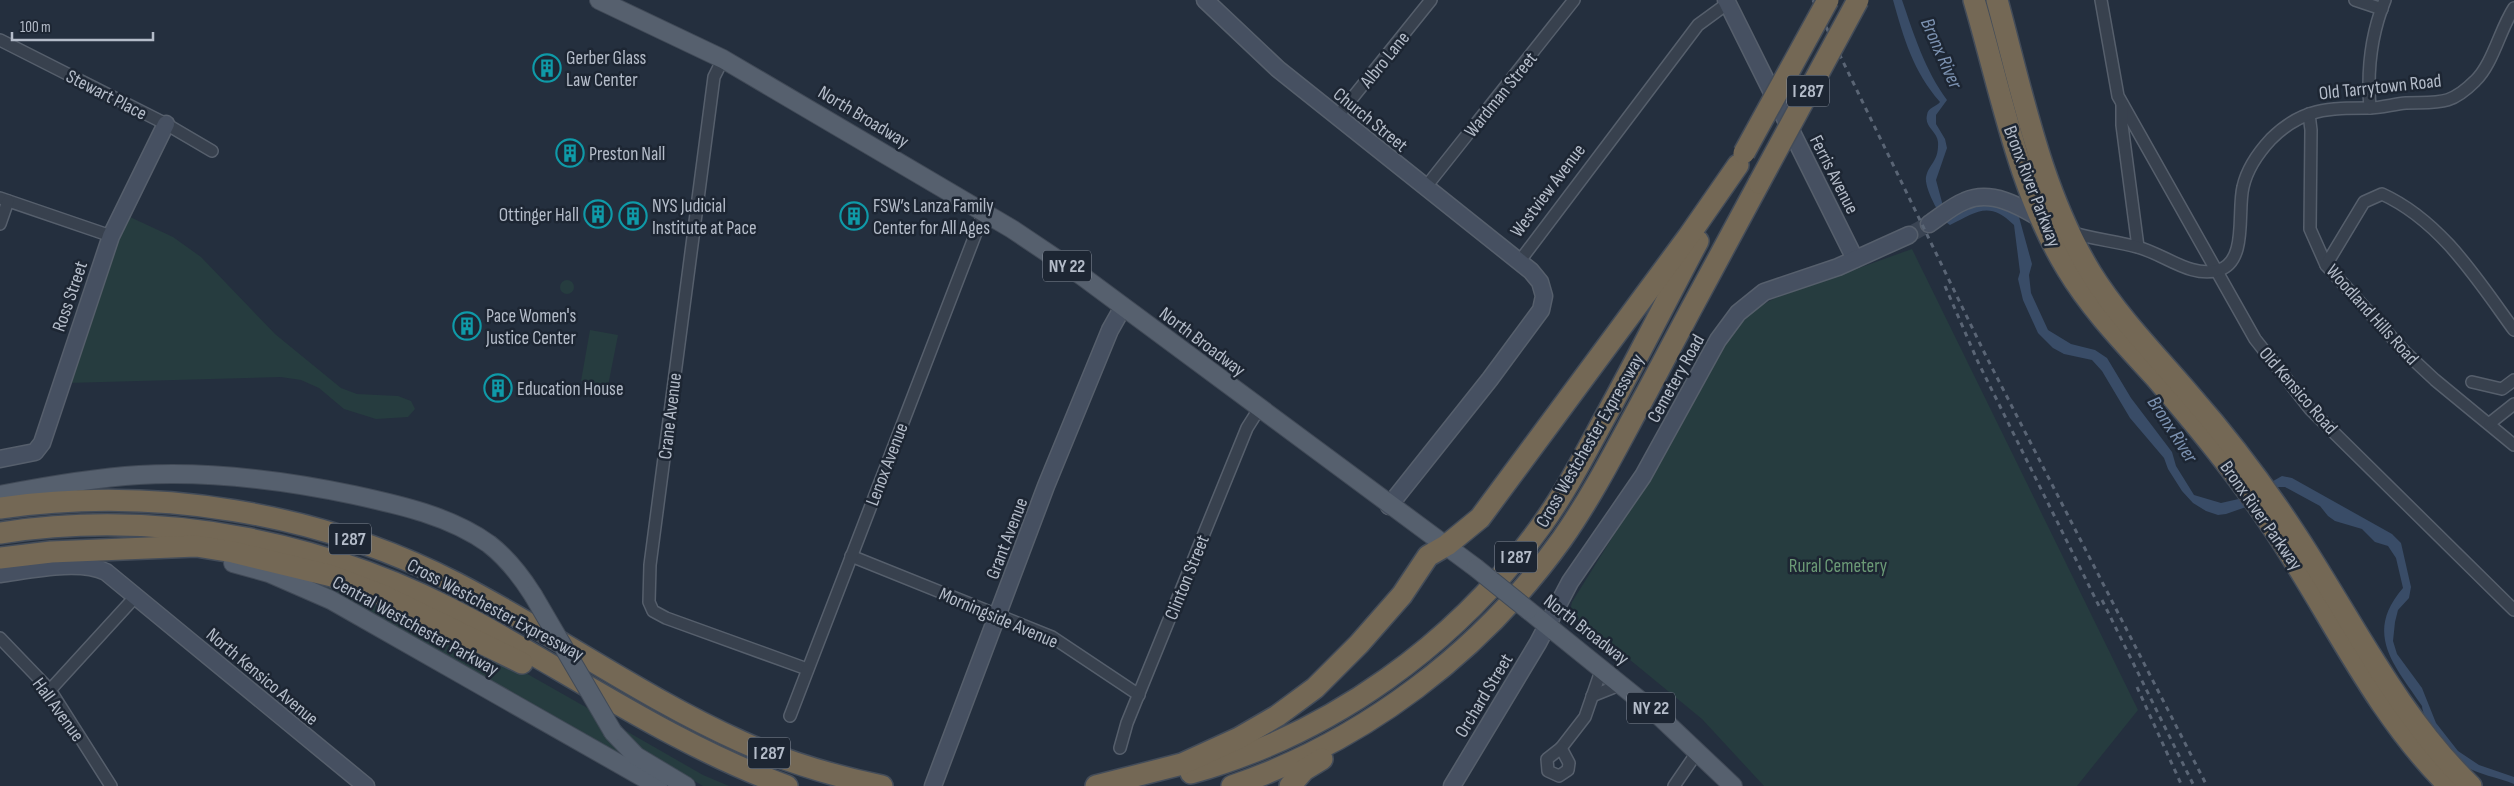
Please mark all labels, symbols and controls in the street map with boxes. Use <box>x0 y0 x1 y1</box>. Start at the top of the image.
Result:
scale bar <box>12 10 154 42</box>
water label: Bronx River <box>1915 14 1968 94</box>
text: 100 m <box>20 18 51 37</box>
street label: Albro Lane <box>1355 27 1415 94</box>
place label: Gerber Glass Law Center <box>566 47 647 92</box>
street label: Wardman Street <box>1460 48 1543 142</box>
building icon: Gerber Glass Law Center <box>532 53 562 83</box>
street label: Stewart Place <box>62 65 151 125</box>
street label: Old Tarrytown Road <box>2318 70 2443 105</box>
road number: I 287 <box>1787 76 1829 106</box>
street label: North Broadway <box>814 81 913 154</box>
street label: Church Street <box>1328 83 1412 157</box>
street label: Bronx River Parkway <box>1998 123 2066 251</box>
street label: Ferris Avenue <box>1804 131 1863 218</box>
building icon: Preston Nall <box>555 138 585 168</box>
street label: Westview Avenue <box>1506 140 1591 242</box>
place label: Preston Nall <box>589 143 665 166</box>
place label: NYS Judicial Institute at Pace <box>652 195 757 240</box>
place label: FSW’s Lanza Family Center for All Ages <box>873 195 994 240</box>
building icon: Ottinger Hall <box>583 199 613 229</box>
building icon: NYS Judicial Institute at Pace <box>618 201 648 231</box>
building icon: FSW’s Lanza Family Center for All Ages <box>839 201 869 231</box>
place label: Ottinger Hall <box>499 204 579 227</box>
road number: NY 22 <box>1043 250 1091 282</box>
street label: Ross Street <box>48 258 93 335</box>
street label: Woodland Hills Road <box>2321 260 2423 370</box>
street label: North Broadway <box>1155 302 1250 382</box>
place label: Pace Women's Justice Center <box>485 305 576 350</box>
building icon: Pace Women's Justice Center <box>452 311 482 341</box>
street label: Cemetery Road <box>1643 331 1710 427</box>
street label: Old Kensico Road <box>2254 343 2342 439</box>
street label: Cross Westchester Expressway <box>1531 349 1650 532</box>
street label: Crane Avenue <box>654 372 687 461</box>
building icon: Education House <box>483 373 513 403</box>
place label: Education House <box>517 378 624 401</box>
water label: Bronx River <box>2142 392 2203 468</box>
street label: Lenox Avenue <box>861 420 914 509</box>
street label: Bronx River Parkway <box>2215 457 2307 575</box>
street label: Grant Avenue <box>981 494 1033 583</box>
road number: I 287 <box>329 524 371 554</box>
street label: Clinton Street <box>1160 531 1215 623</box>
road number: I 287 <box>1495 542 1537 572</box>
street label: Cross Westchester Expressway <box>403 554 588 667</box>
park label: Rural Cemetery <box>1789 555 1888 578</box>
street label: Central Westchester Parkway <box>328 571 503 682</box>
street label: Morningside Avenue <box>935 583 1062 654</box>
street label: North Broadway <box>1539 590 1634 671</box>
street label: North Kensico Avenue <box>201 624 323 731</box>
street label: Orchard Street <box>1450 649 1518 742</box>
street label: Hall Avenue <box>27 673 89 746</box>
road number: NY 22 <box>1627 692 1675 724</box>
road number: I 287 <box>748 738 790 768</box>

